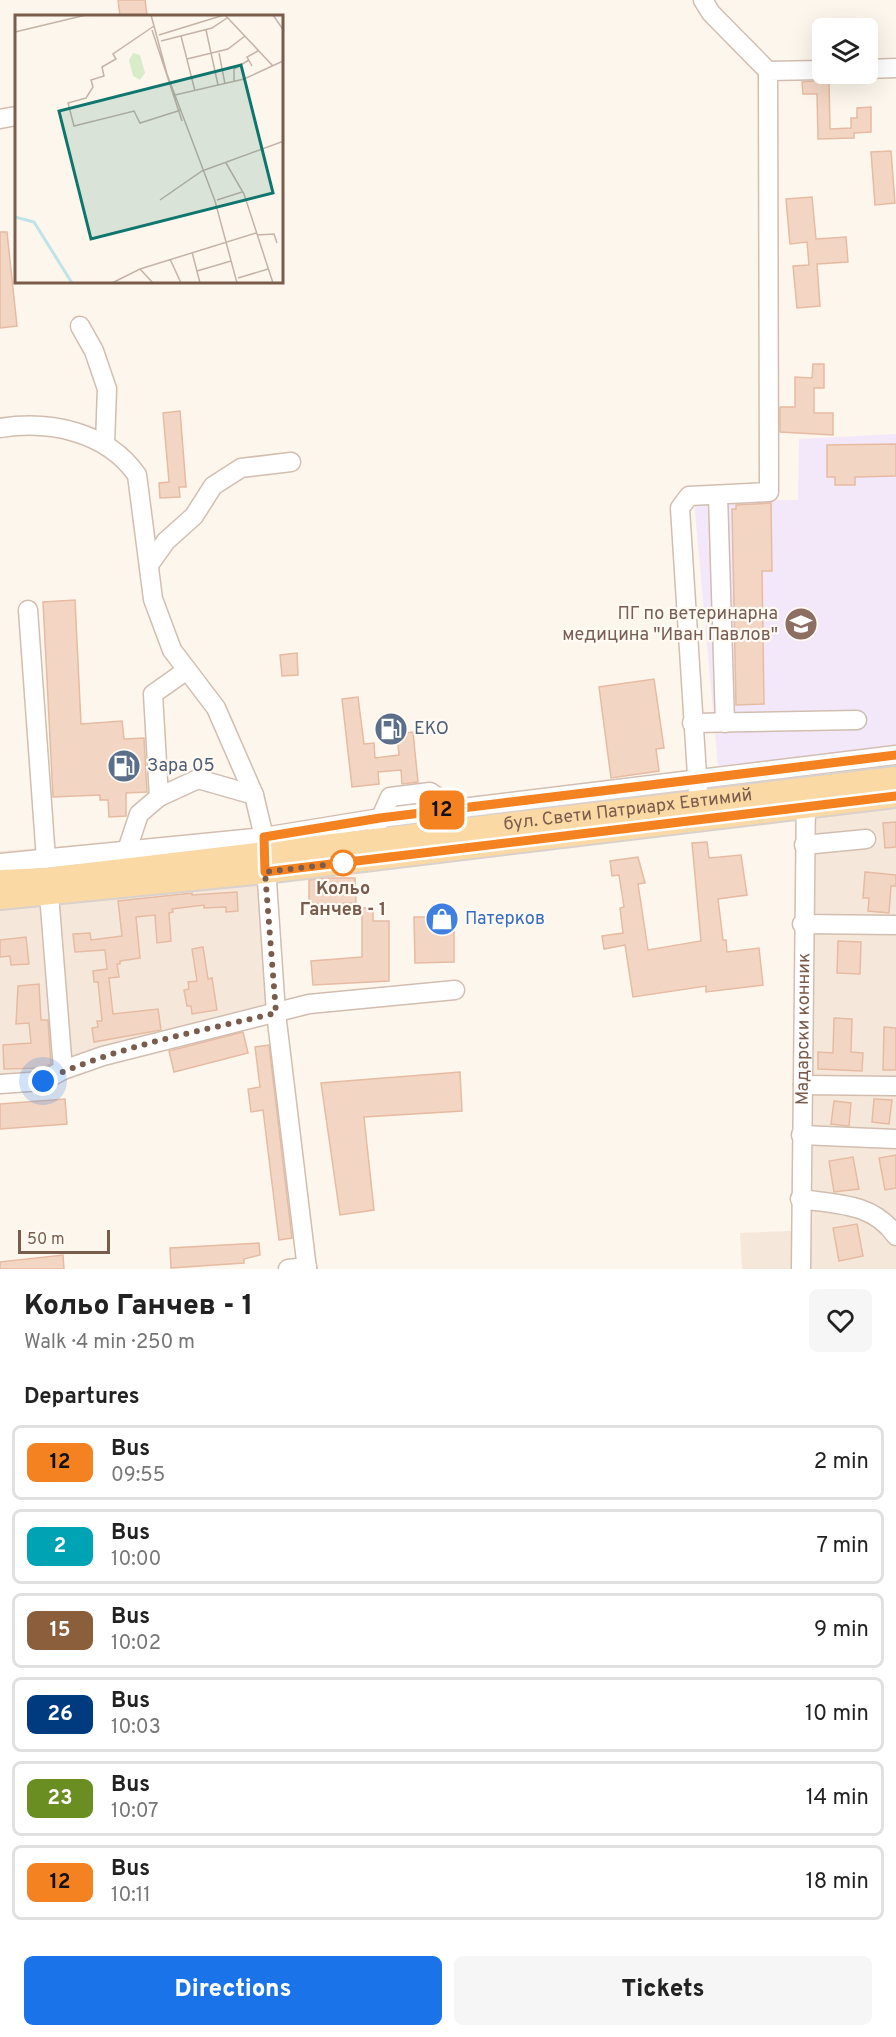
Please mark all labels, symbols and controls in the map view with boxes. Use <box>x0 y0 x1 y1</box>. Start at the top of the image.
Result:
inset map <box>15 15 284 284</box>
map controls <box>812 18 878 84</box>
button: layers <box>812 18 878 84</box>
place label: ПГ по ветеринарна медицина "Иван Павлов" <box>562 603 778 647</box>
school or university icon: ПГ по ветеринарна медицина "Иван Павлов" <box>783 606 819 642</box>
fuel station icon: EKO <box>373 711 409 747</box>
place label: EKO <box>414 718 449 741</box>
fuel station icon: Зара 05 <box>106 748 142 784</box>
place label: Зара 05 <box>147 755 215 778</box>
street label: бул. Свети Патриарх Евтимий <box>502 784 754 836</box>
line badge: 12 <box>415 790 469 830</box>
text: 12 <box>431 797 453 824</box>
marker: Кольо Ганчев - 1 <box>330 850 356 876</box>
place label: Кольо Ганчев - 1 <box>300 878 386 922</box>
shop icon: Патерков <box>424 901 460 937</box>
place label: Патерков <box>465 908 545 931</box>
street label: Мадарски конник <box>791 953 816 1105</box>
your location <box>28 1066 58 1096</box>
scale bar <box>18 1227 110 1254</box>
text: 50 m <box>27 1230 65 1250</box>
text: Кольо Ганчев - 1 <box>24 1289 253 1325</box>
button: heart <box>809 1289 872 1352</box>
text: Walk · 4 min · 250 m <box>24 1330 195 1356</box>
text: Departures <box>24 1384 140 1411</box>
text: Bus <box>111 1436 150 1463</box>
text: 12 <box>49 1449 71 1476</box>
text: 2 min <box>814 1449 869 1476</box>
text: 09:55 <box>111 1463 165 1489</box>
text: Bus <box>111 1520 150 1547</box>
text: 2 <box>54 1533 66 1560</box>
text: 7 min <box>817 1533 869 1560</box>
text: 10:00 <box>111 1547 161 1573</box>
text: Bus <box>111 1604 150 1631</box>
text: 15 <box>49 1617 71 1644</box>
text: 9 min <box>814 1617 869 1644</box>
text: 10:02 <box>111 1631 161 1657</box>
text: Bus <box>111 1688 150 1715</box>
text: 26 <box>47 1701 73 1728</box>
text: 10 min <box>805 1701 869 1728</box>
text: 10:03 <box>111 1715 161 1741</box>
text: Bus <box>111 1772 150 1799</box>
text: 23 <box>47 1785 73 1812</box>
text: 14 min <box>806 1785 869 1812</box>
text: 10:07 <box>111 1799 158 1825</box>
text: Bus <box>111 1856 150 1883</box>
text: 12 <box>49 1869 71 1896</box>
text: 18 min <box>806 1869 869 1896</box>
text: 10:11 <box>111 1883 151 1909</box>
button: Directions <box>24 1956 442 2025</box>
button: Tickets <box>454 1956 872 2025</box>

